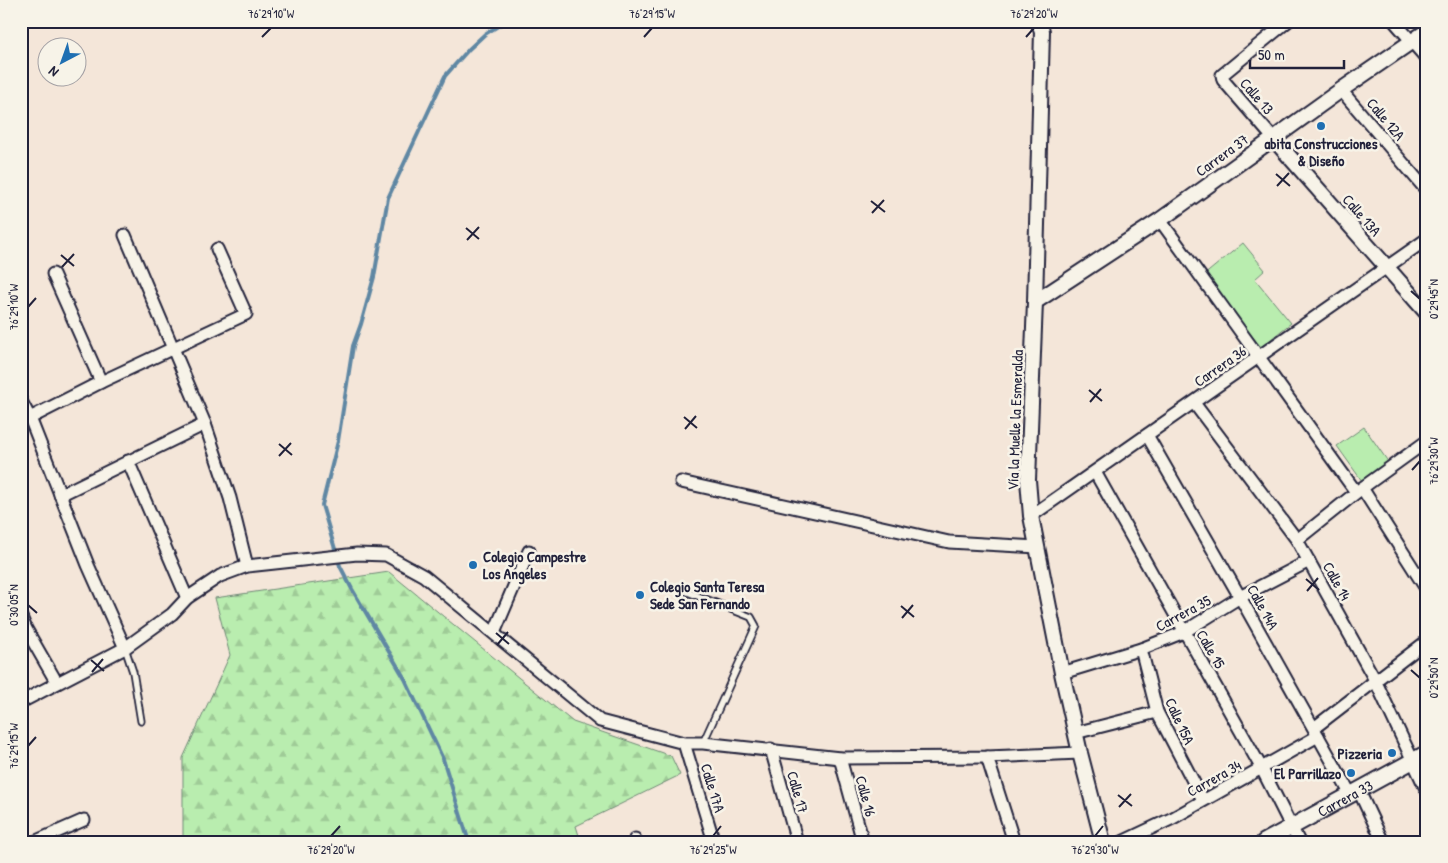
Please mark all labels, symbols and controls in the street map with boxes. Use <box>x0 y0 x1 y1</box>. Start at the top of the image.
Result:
text: 76°29'10"W <box>248 5 295 22</box>
text: 76°29'15"W <box>629 5 676 22</box>
text: 76°29'20"W <box>1010 5 1058 22</box>
north arrow <box>38 38 88 88</box>
scale bar <box>1250 38 1344 70</box>
text: 50 m <box>1258 44 1285 65</box>
text: N <box>44 62 62 82</box>
street label: Calle 13 <box>1235 73 1279 119</box>
street label: Calle 12A <box>1362 93 1410 145</box>
marker: abita Construcciones & Diseño <box>1315 120 1327 132</box>
street label: Carrera 37 <box>1191 129 1253 181</box>
place label: abita Construcciones & Diseño <box>1264 133 1378 171</box>
street label: Calle 13A <box>1338 189 1387 241</box>
text: 0°29'45"N <box>1425 279 1442 319</box>
text: 76°29'10"W <box>5 283 22 330</box>
street label: Carrera 36 <box>1190 340 1250 392</box>
street label: Vía la Muelle la Esmeralda <box>1002 349 1028 491</box>
text: 76°29'30"W <box>1425 437 1442 485</box>
place label: Colegio Campestre Los Angeles <box>483 546 586 585</box>
street label: Calle 14 <box>1318 558 1356 604</box>
marker: Colegio Campestre Los Angeles <box>467 559 479 571</box>
place label: Colegio Santa Teresa Sede San Fernando <box>650 576 764 614</box>
street label: Calle 14A <box>1242 581 1284 634</box>
text: 0°30'05"N <box>5 584 22 626</box>
marker: Colegio Santa Teresa Sede San Fernando <box>634 589 646 601</box>
street label: Carrera 35 <box>1152 589 1215 636</box>
street label: Calle 15 <box>1191 626 1231 673</box>
text: 0°29'50"N <box>1425 658 1442 698</box>
street label: Calle 15A <box>1160 694 1200 748</box>
text: 76°29'15"W <box>5 722 22 769</box>
place label: Pizzeria <box>1338 743 1382 764</box>
marker: Pizzeria <box>1386 747 1398 759</box>
street label: Carrera 34 <box>1183 754 1245 802</box>
street label: Calle 17A <box>696 761 731 816</box>
place label: El Parrillazo <box>1274 763 1341 784</box>
marker: El Parrillazo <box>1345 767 1357 779</box>
street label: Calle 17 <box>782 769 814 815</box>
street label: Calle 16 <box>850 773 882 819</box>
street label: Carrera 33 <box>1313 774 1376 822</box>
text: 76°29'20"W <box>307 841 355 858</box>
text: 76°29'25"W <box>689 841 737 858</box>
text: 76°29'30"W <box>1071 841 1119 858</box>

